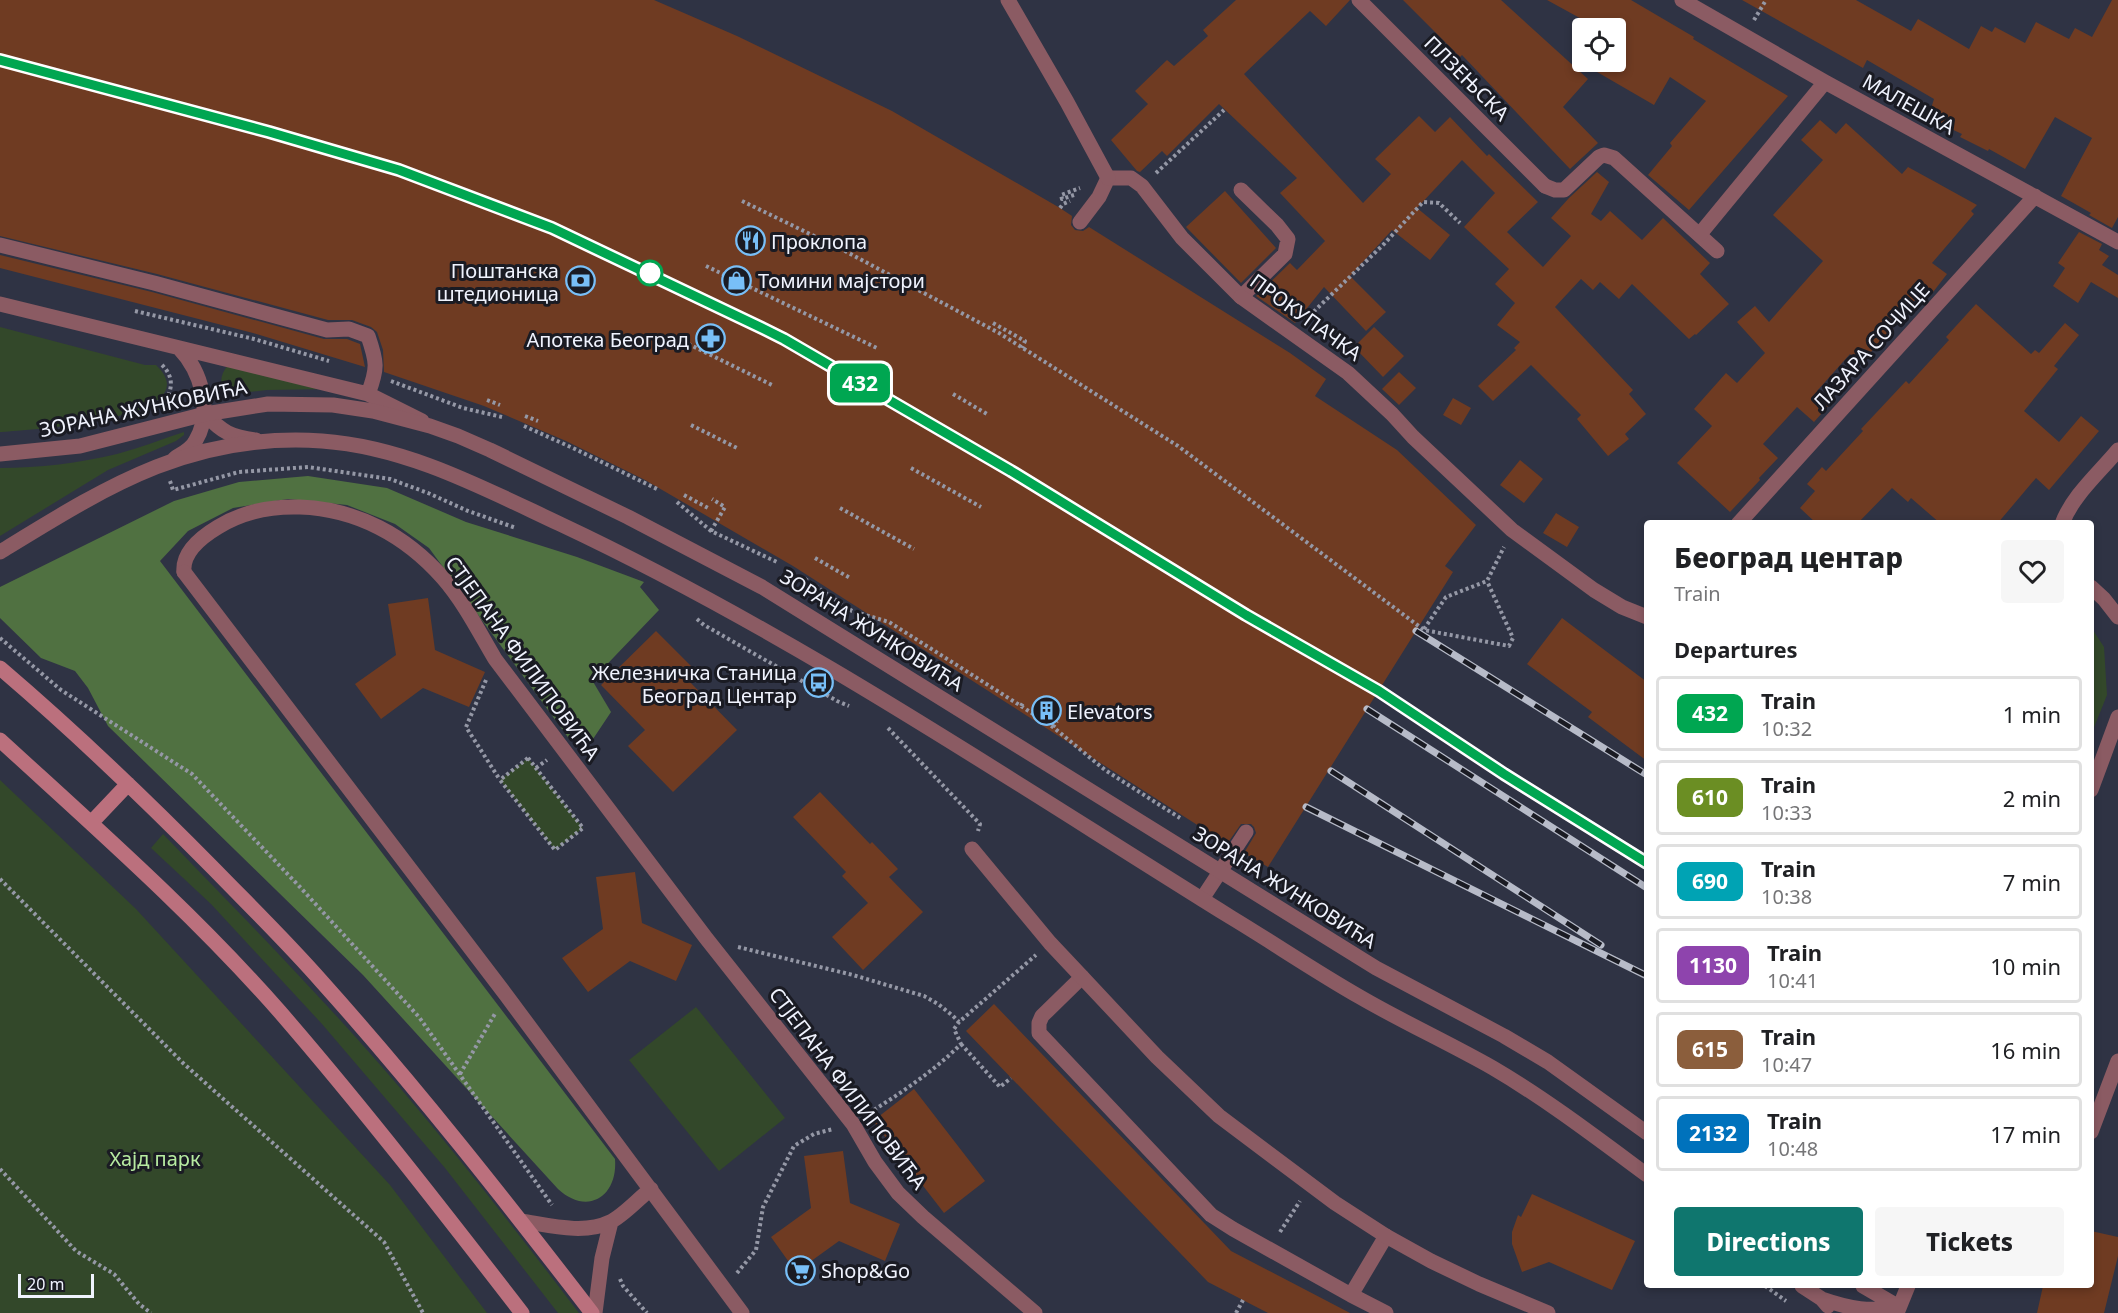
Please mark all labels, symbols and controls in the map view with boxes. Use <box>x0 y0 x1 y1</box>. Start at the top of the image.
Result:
map controls <box>1572 18 1626 72</box>
button: locate <box>1572 18 1626 72</box>
street label: ПЛЗЕЊСКА <box>1419 30 1516 127</box>
street label: МАЛЕШКА <box>1858 67 1960 141</box>
restaurant icon: Проклопа <box>734 225 766 257</box>
place label: Проклопа <box>771 228 867 255</box>
place label: Поштанска штедионица <box>437 257 559 307</box>
unlabelled marker <box>637 260 663 286</box>
shop icon: Томини мајстори <box>721 264 753 296</box>
bank icon: Поштанска штедионица <box>564 265 596 297</box>
place label: Томини мајстори <box>758 267 925 294</box>
street label: ПРОКУПАЧКА <box>1245 267 1367 367</box>
street label: ЛАЗАРА СОЧИЦЕ <box>1807 277 1935 415</box>
pharmacy icon: Апотека Београд <box>694 323 726 355</box>
place label: Апотека Београд <box>526 326 689 353</box>
line badge: 432 <box>826 364 894 403</box>
text: 432 <box>842 369 878 397</box>
street label: ЗОРАНА ЖУНКОВИЋА <box>37 373 249 443</box>
text: Београд центар <box>1674 538 1903 576</box>
button: heart <box>2001 540 2064 603</box>
street label: СТЈЕПАНА ФИЛИПОВИЋА <box>440 550 606 766</box>
street label: ЗОРАНА ЖУНКОВИЋА <box>775 563 969 698</box>
text: Train <box>1674 580 1721 607</box>
text: Departures <box>1674 634 1798 664</box>
place label: Железничка Станица Београд Центар <box>591 659 797 709</box>
bus stop icon: Железничка Станица Београд Центар <box>802 667 834 699</box>
text: Train <box>1761 685 1816 715</box>
building icon: Elevators <box>1030 695 1062 727</box>
place label: Elevators <box>1067 698 1153 725</box>
text: 432 <box>1692 699 1728 727</box>
text: 1 min <box>2003 699 2061 729</box>
text: 10:32 <box>1761 715 1812 742</box>
text: Train <box>1761 769 1816 799</box>
text: 610 <box>1692 783 1728 811</box>
text: 2 min <box>2003 783 2061 813</box>
text: 10:33 <box>1761 799 1812 826</box>
street label: ЗОРАНА ЖУНКОВИЋА <box>1188 820 1382 955</box>
text: Train <box>1761 853 1816 883</box>
text: 690 <box>1692 867 1728 895</box>
text: 7 min <box>2003 867 2061 897</box>
text: 10:38 <box>1761 883 1812 910</box>
text: Train <box>1767 937 1822 967</box>
text: 1130 <box>1689 951 1737 979</box>
text: 10 min <box>1990 951 2061 981</box>
text: 10:41 <box>1767 967 1818 994</box>
street label: СТЈЕПАНА ФИЛИПОВИЋА <box>763 982 933 1195</box>
text: Train <box>1761 1021 1816 1051</box>
text: 615 <box>1692 1035 1728 1063</box>
text: 16 min <box>1990 1035 2061 1065</box>
text: 10:47 <box>1761 1051 1812 1078</box>
text: Train <box>1767 1105 1822 1135</box>
text: 2132 <box>1689 1119 1737 1147</box>
text: 17 min <box>1990 1119 2061 1149</box>
text: 10:48 <box>1767 1135 1818 1162</box>
park label: Хајд парк <box>109 1145 201 1172</box>
button: Directions <box>1674 1207 1863 1276</box>
button: Tickets <box>1875 1207 2064 1276</box>
supermarket icon: Shop&Go <box>784 1254 816 1286</box>
place label: Shop&Go <box>821 1257 910 1284</box>
scale bar <box>18 1271 94 1298</box>
text: 20 m <box>27 1273 64 1295</box>

